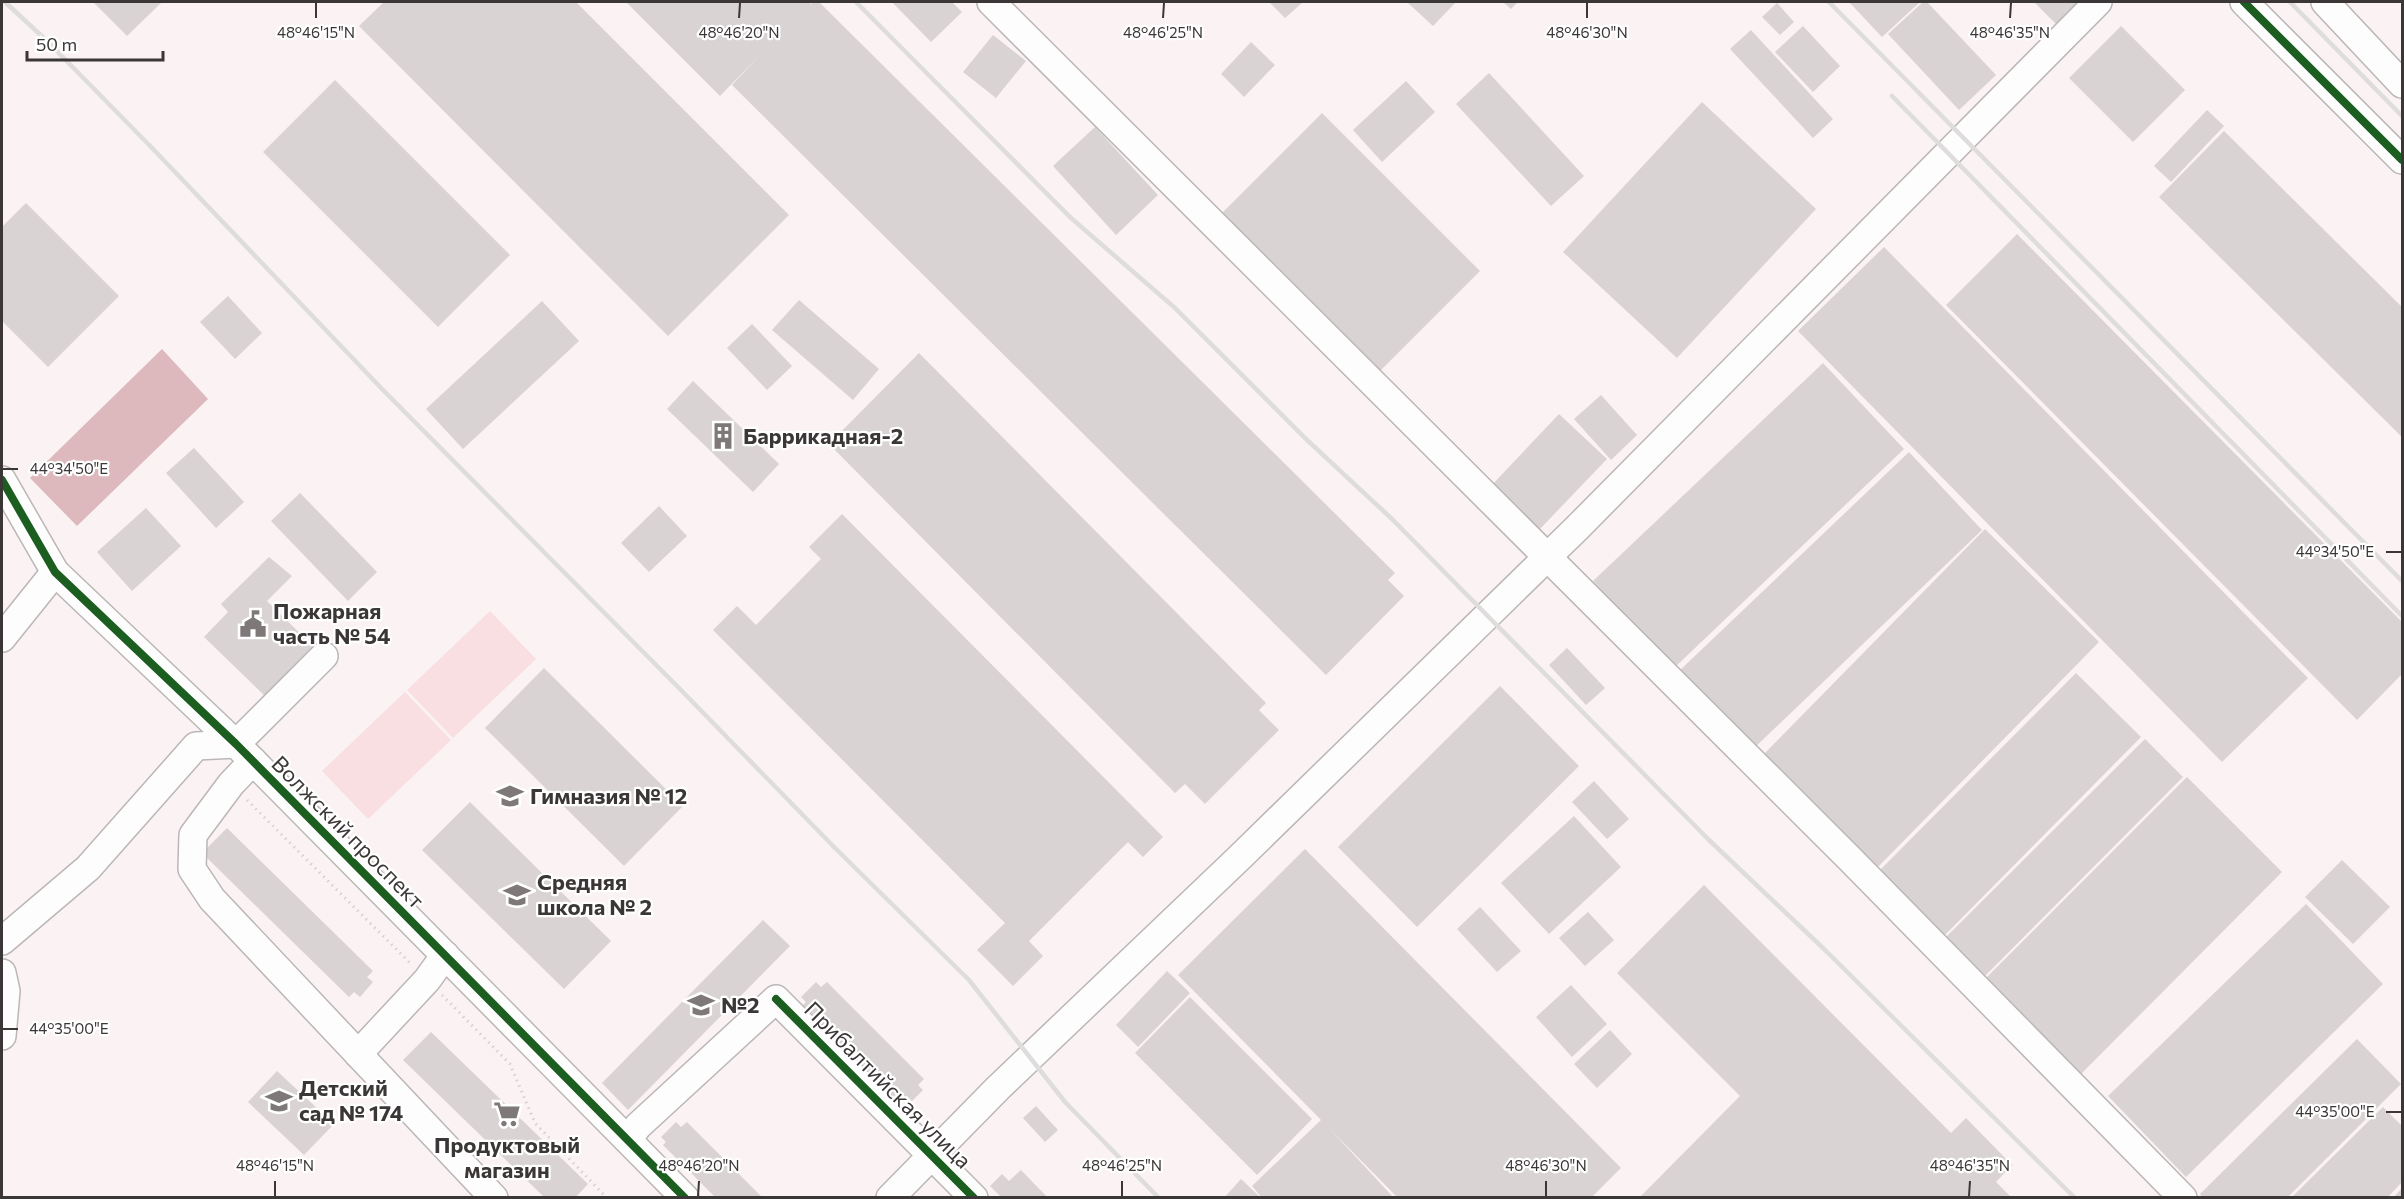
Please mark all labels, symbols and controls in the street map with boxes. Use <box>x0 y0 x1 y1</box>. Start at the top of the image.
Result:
text: 48°46'15"N <box>277 23 355 41</box>
text: 48°46'20"N <box>698 23 780 41</box>
text: 48°46'25"N <box>1123 23 1203 41</box>
text: 48°46'30"N <box>1546 23 1628 41</box>
text: 48°46'35"N <box>1970 23 2050 41</box>
scale bar <box>27 24 164 62</box>
text: 50 m <box>36 33 77 55</box>
building icon: Баррикадная-2 <box>708 421 738 451</box>
place label: Баррикадная-2 <box>743 422 903 449</box>
text: 44°34'50"E <box>30 459 108 477</box>
text: 44°34'50"E <box>2296 542 2374 560</box>
place label: Пожарная часть № 54 <box>273 597 390 649</box>
public building icon: Пожарная часть № 54 <box>238 609 268 639</box>
street label: Волжский проспект <box>266 750 430 914</box>
school or university icon: Гимназия № 12 <box>495 781 525 811</box>
place label: Гимназия № 12 <box>530 782 687 809</box>
place label: Средняя школа № 2 <box>537 868 652 920</box>
school or university icon: Средняя школа № 2 <box>502 880 532 910</box>
school or university icon: №2 <box>686 990 716 1020</box>
place label: №2 <box>721 991 760 1018</box>
street label: Прибалтийская улица <box>799 996 977 1174</box>
text: 44°35'00"E <box>29 1019 109 1037</box>
place label: Детский сад № 174 <box>299 1074 403 1126</box>
school or university icon: Детский сад № 174 <box>264 1086 294 1116</box>
supermarket icon: Продуктовый магазин <box>492 1099 522 1129</box>
text: 44°35'00"E <box>2295 1102 2375 1120</box>
place label: Продуктовый магазин <box>434 1131 580 1183</box>
text: 48°46'15"N <box>236 1156 314 1174</box>
text: 48°46'20"N <box>658 1156 740 1174</box>
text: 48°46'25"N <box>1082 1156 1162 1174</box>
text: 48°46'30"N <box>1505 1156 1587 1174</box>
text: 48°46'35"N <box>1930 1156 2010 1174</box>

